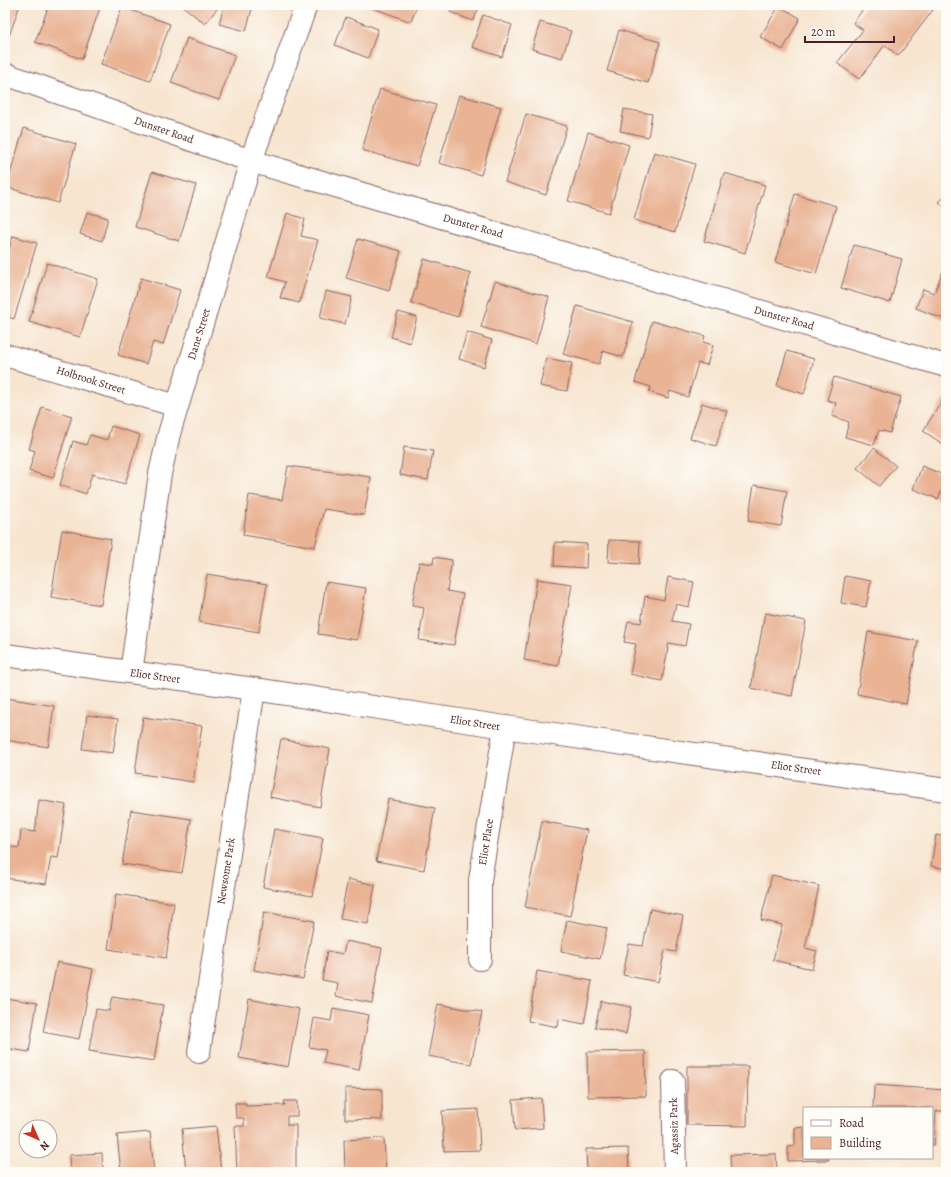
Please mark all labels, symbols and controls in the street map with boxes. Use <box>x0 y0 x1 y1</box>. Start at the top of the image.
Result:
scale bar <box>805 18 894 44</box>
text: 20 m <box>811 24 835 40</box>
street label: Dunster Road <box>132 113 196 147</box>
street label: Dunster Road <box>441 210 505 242</box>
street label: Dunster Road <box>752 302 816 334</box>
street label: Dane Street <box>184 306 214 362</box>
street label: Holbrook Street <box>55 362 128 398</box>
street label: Eliot Street <box>129 665 181 687</box>
street label: Eliot Street <box>449 712 502 734</box>
street label: Eliot Street <box>770 757 822 779</box>
street label: Eliot Place <box>475 818 497 866</box>
street label: Newsome Park <box>213 836 239 905</box>
street label: Agassiz Park <box>666 1097 682 1156</box>
legend <box>803 1107 933 1159</box>
text: Road <box>839 1115 865 1131</box>
north arrow <box>18 1119 58 1159</box>
text: Building <box>839 1135 881 1151</box>
text: N <box>37 1138 53 1154</box>

